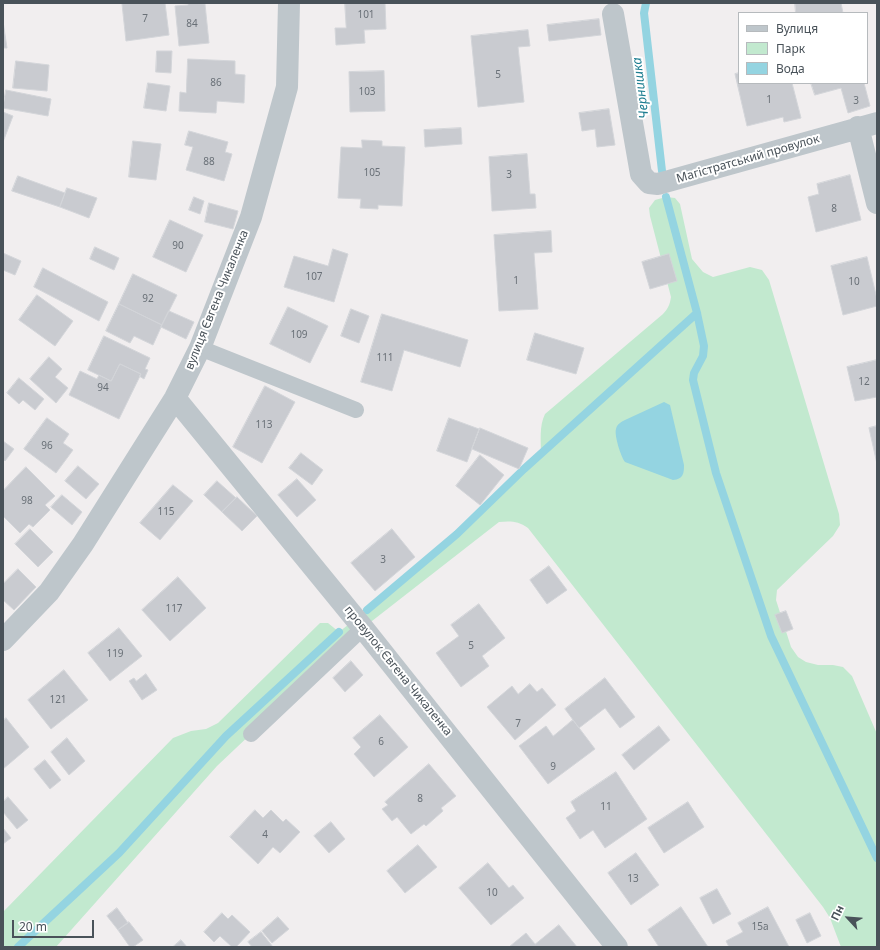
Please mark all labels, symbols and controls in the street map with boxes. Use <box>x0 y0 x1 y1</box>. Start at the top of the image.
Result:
house number: 101 <box>357 9 375 21</box>
legend <box>738 12 868 84</box>
house number: 7 <box>142 13 148 25</box>
house number: 84 <box>186 18 198 30</box>
text: Вулиця <box>776 20 818 37</box>
text: Парк <box>776 40 805 57</box>
water label: Чернишка <box>630 56 652 120</box>
text: Вода <box>776 60 805 77</box>
house number: 5 <box>495 69 501 81</box>
house number: 86 <box>210 77 222 89</box>
house number: 103 <box>358 86 376 98</box>
house number: 1 <box>766 94 772 106</box>
house number: 3 <box>853 95 859 107</box>
street label: Магістратський провулок <box>675 132 821 186</box>
house number: 88 <box>203 156 215 168</box>
house number: 105 <box>363 167 381 179</box>
house number: 3 <box>506 169 512 181</box>
house number: 8 <box>831 203 837 215</box>
street label: вулиця Євгена Чикаленка <box>182 228 252 372</box>
house number: 90 <box>172 240 184 252</box>
house number: 107 <box>305 271 323 283</box>
house number: 1 <box>513 275 519 287</box>
house number: 10 <box>848 276 860 288</box>
house number: 92 <box>142 293 154 305</box>
house number: 109 <box>290 329 308 341</box>
house number: 111 <box>376 352 394 364</box>
house number: 12 <box>858 376 870 388</box>
house number: 94 <box>97 382 109 394</box>
house number: 113 <box>255 419 273 431</box>
house number: 96 <box>41 440 53 452</box>
house number: 98 <box>21 495 33 507</box>
house number: 115 <box>157 506 175 518</box>
house number: 3 <box>380 554 386 566</box>
house number: 117 <box>165 603 183 615</box>
street label: провулок Євгена Чикаленка <box>341 603 455 739</box>
house number: 5 <box>468 640 474 652</box>
house number: 119 <box>106 648 124 660</box>
house number: 121 <box>49 694 67 706</box>
house number: 7 <box>515 718 521 730</box>
house number: 6 <box>378 736 384 748</box>
house number: 9 <box>550 761 556 773</box>
house number: 8 <box>417 793 423 805</box>
house number: 11 <box>600 801 612 813</box>
house number: 4 <box>262 829 268 841</box>
house number: 13 <box>627 873 639 885</box>
house number: 10 <box>486 887 498 899</box>
north arrow <box>828 898 868 938</box>
text: Пн <box>827 902 847 923</box>
scale bar <box>14 912 96 938</box>
text: 20 m <box>19 918 47 935</box>
house number: 15а <box>752 921 768 933</box>

